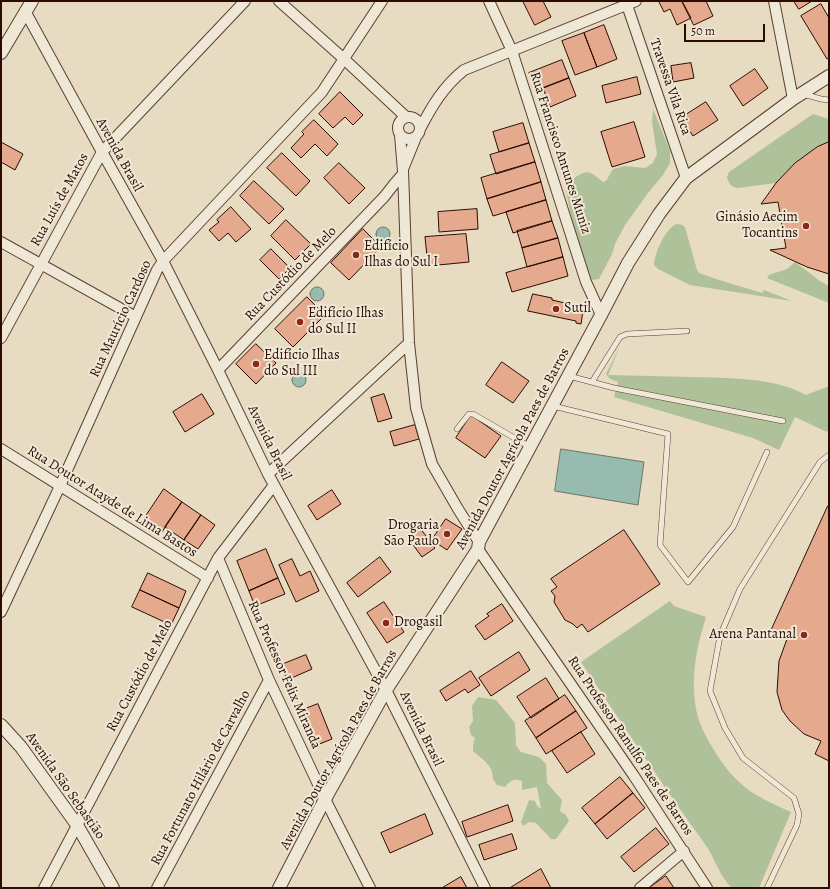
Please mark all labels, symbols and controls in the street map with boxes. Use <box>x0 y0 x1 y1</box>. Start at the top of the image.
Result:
scale bar <box>686 16 767 42</box>
text: 50 m <box>691 23 715 39</box>
street label: Travessa Vila Rica <box>646 37 694 137</box>
street label: Rua Francisco Antunes Muniz <box>526 70 594 236</box>
street label: Avenida Brasil <box>92 115 146 195</box>
street label: Rua Luís de Matos <box>27 150 93 250</box>
place label: Ginásio Aecim Tocantins <box>716 210 798 242</box>
marker: Ginásio Aecim Tocantins <box>801 221 811 231</box>
street label: Rua Custódio de Melo <box>242 223 340 325</box>
place label: Edifício Ilhas do Sul I <box>364 239 438 272</box>
marker: Edifício Ilhas do Sul I <box>351 250 361 260</box>
street label: Rua Maurício Cardoso <box>86 258 156 380</box>
place label: Sutil <box>564 301 591 317</box>
marker: Sutil <box>551 304 561 314</box>
place label: Edifício Ilhas do Sul II <box>308 306 384 338</box>
marker: Edifício Ilhas do Sul II <box>295 317 305 327</box>
street label: Avenida Doutor Agrícola Paes de Barros <box>453 345 573 553</box>
place label: Edifício Ilhas do Sul III <box>264 348 340 380</box>
marker: Edifício Ilhas do Sul III <box>251 359 261 369</box>
street label: Avenida Brasil <box>244 403 294 483</box>
street label: Rua Doutor Atayde de Lima Bastos <box>24 443 200 561</box>
place label: Drogaria São Paulo <box>384 518 439 550</box>
marker: Drogaria São Paulo <box>442 529 452 539</box>
street label: Rua Professor Felix Miranda <box>244 598 324 752</box>
place label: Drogasil <box>394 615 442 631</box>
street label: Rua Custódio de Melo <box>103 617 177 735</box>
marker: Drogasil <box>381 618 391 628</box>
place label: Arena Pantanal <box>709 627 796 643</box>
marker: Arena Pantanal <box>799 630 809 640</box>
street label: Avenida Doutor Agrícola Paes de Barros <box>277 647 401 853</box>
street label: Rua Professor Ranulfo Paes de Barros <box>564 653 696 839</box>
street label: Rua Fortunato Hilário de Carvalho <box>148 688 254 868</box>
street label: Avenida Brasil <box>396 689 446 769</box>
street label: Avenida São Sebastião <box>22 729 108 843</box>

